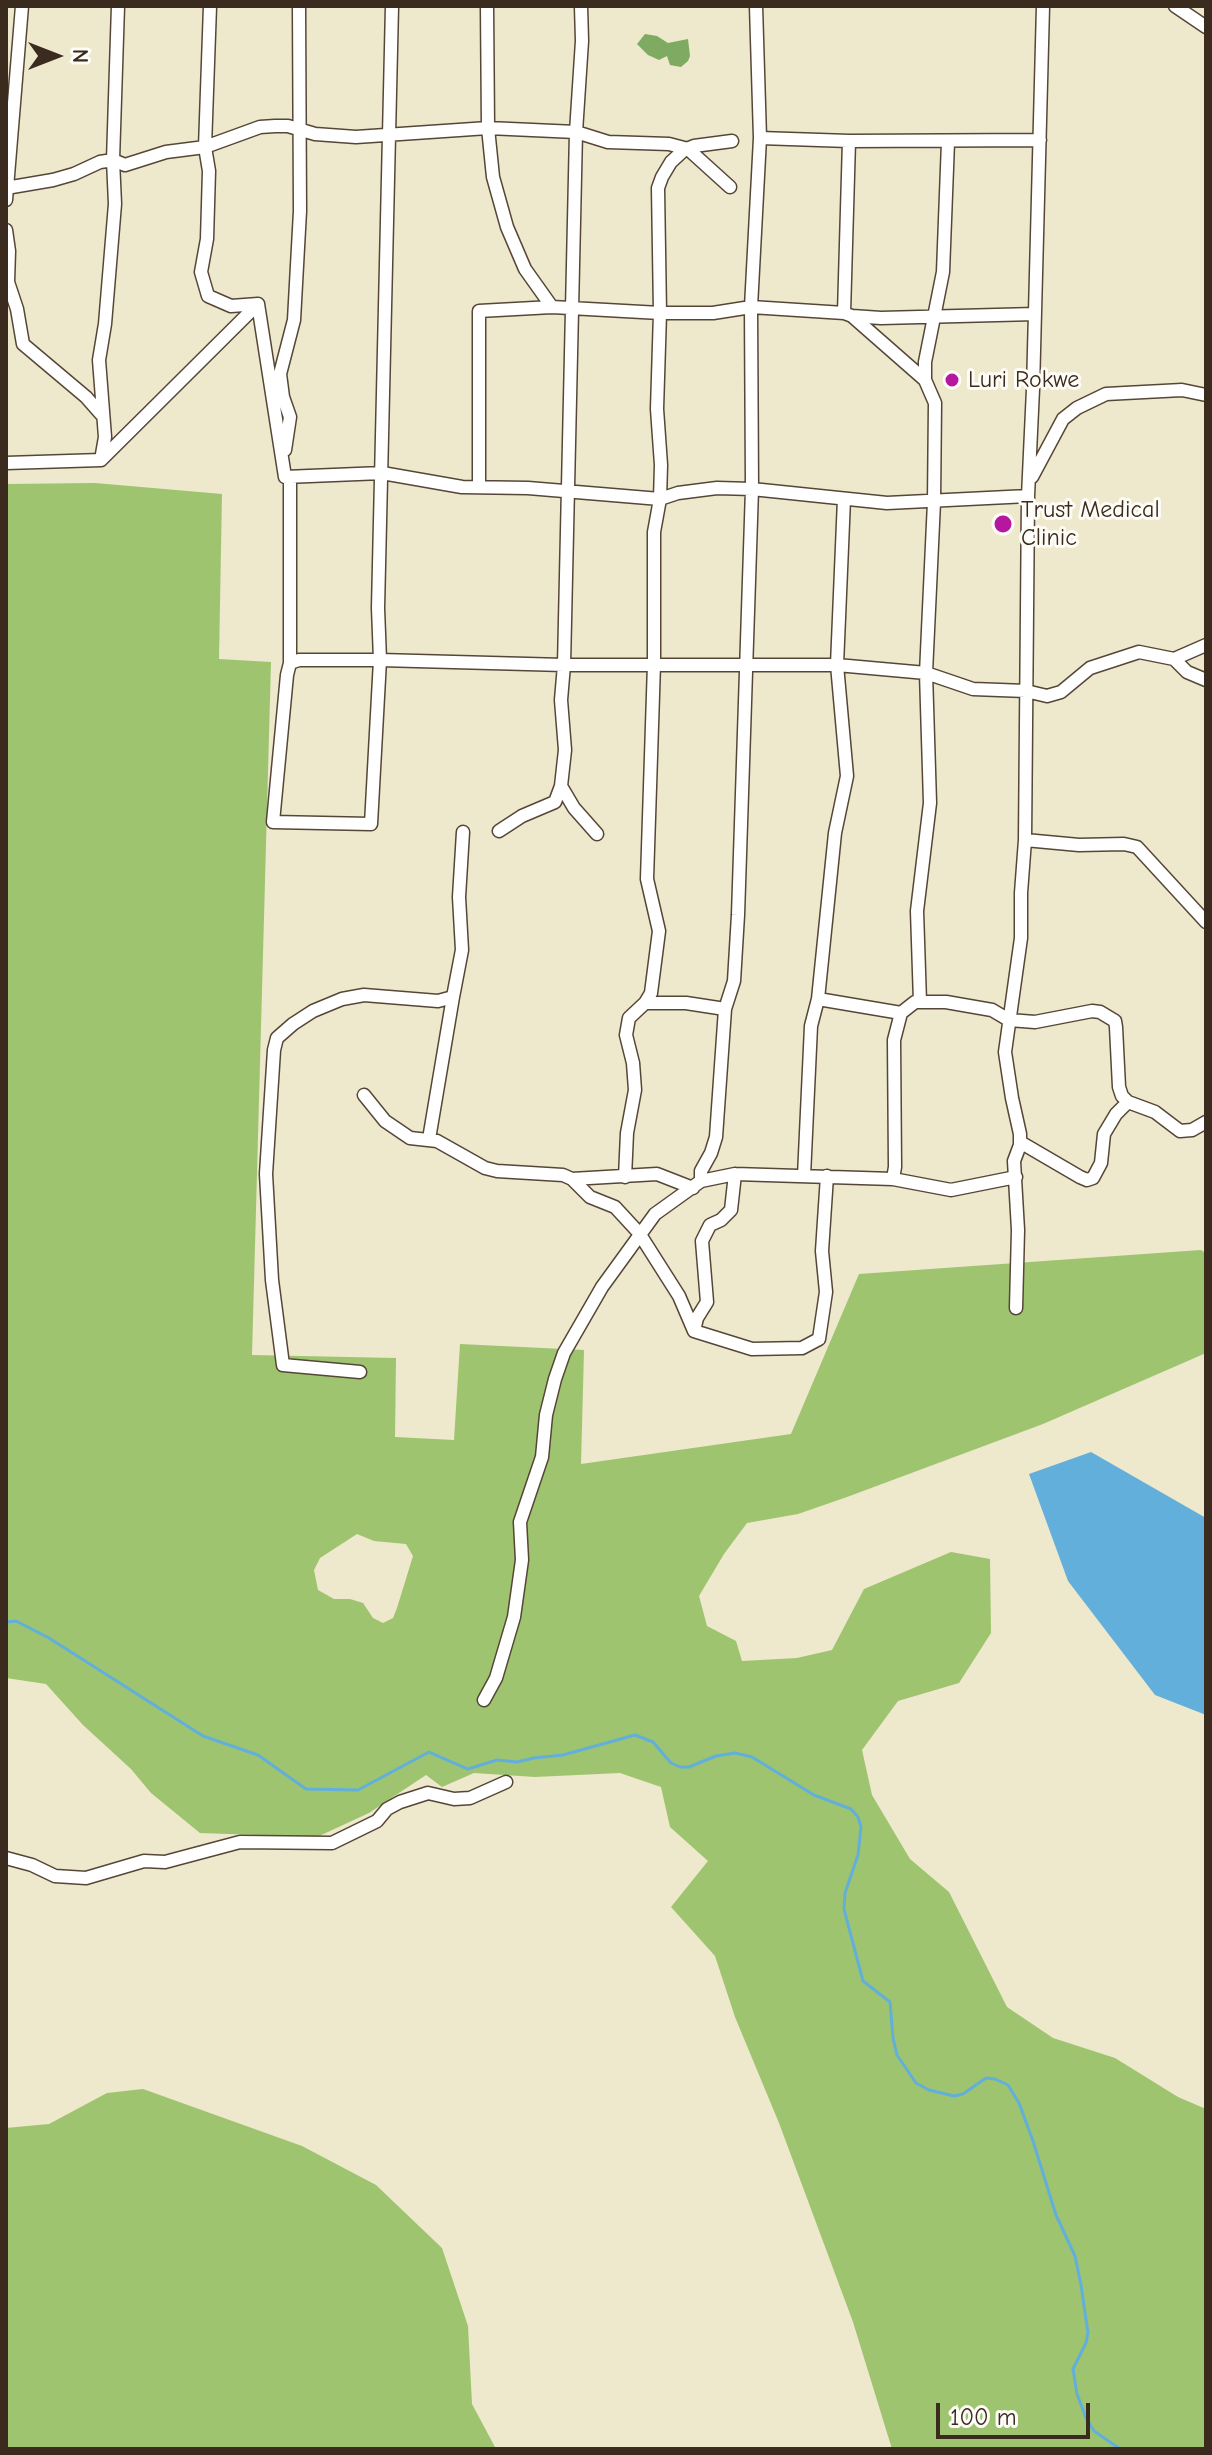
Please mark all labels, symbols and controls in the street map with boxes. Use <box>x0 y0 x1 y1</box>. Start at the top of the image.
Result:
north arrow <box>16 16 96 96</box>
text: N <box>67 49 93 63</box>
place label: Luri Rokwe <box>968 366 1079 394</box>
marker: Luri Rokwe <box>943 371 961 389</box>
place label: Trust Medical Clinic <box>1021 496 1160 552</box>
marker: Trust Medical Clinic <box>992 513 1014 535</box>
scale bar <box>940 2387 1094 2437</box>
text: 100 m <box>950 2403 1017 2431</box>

